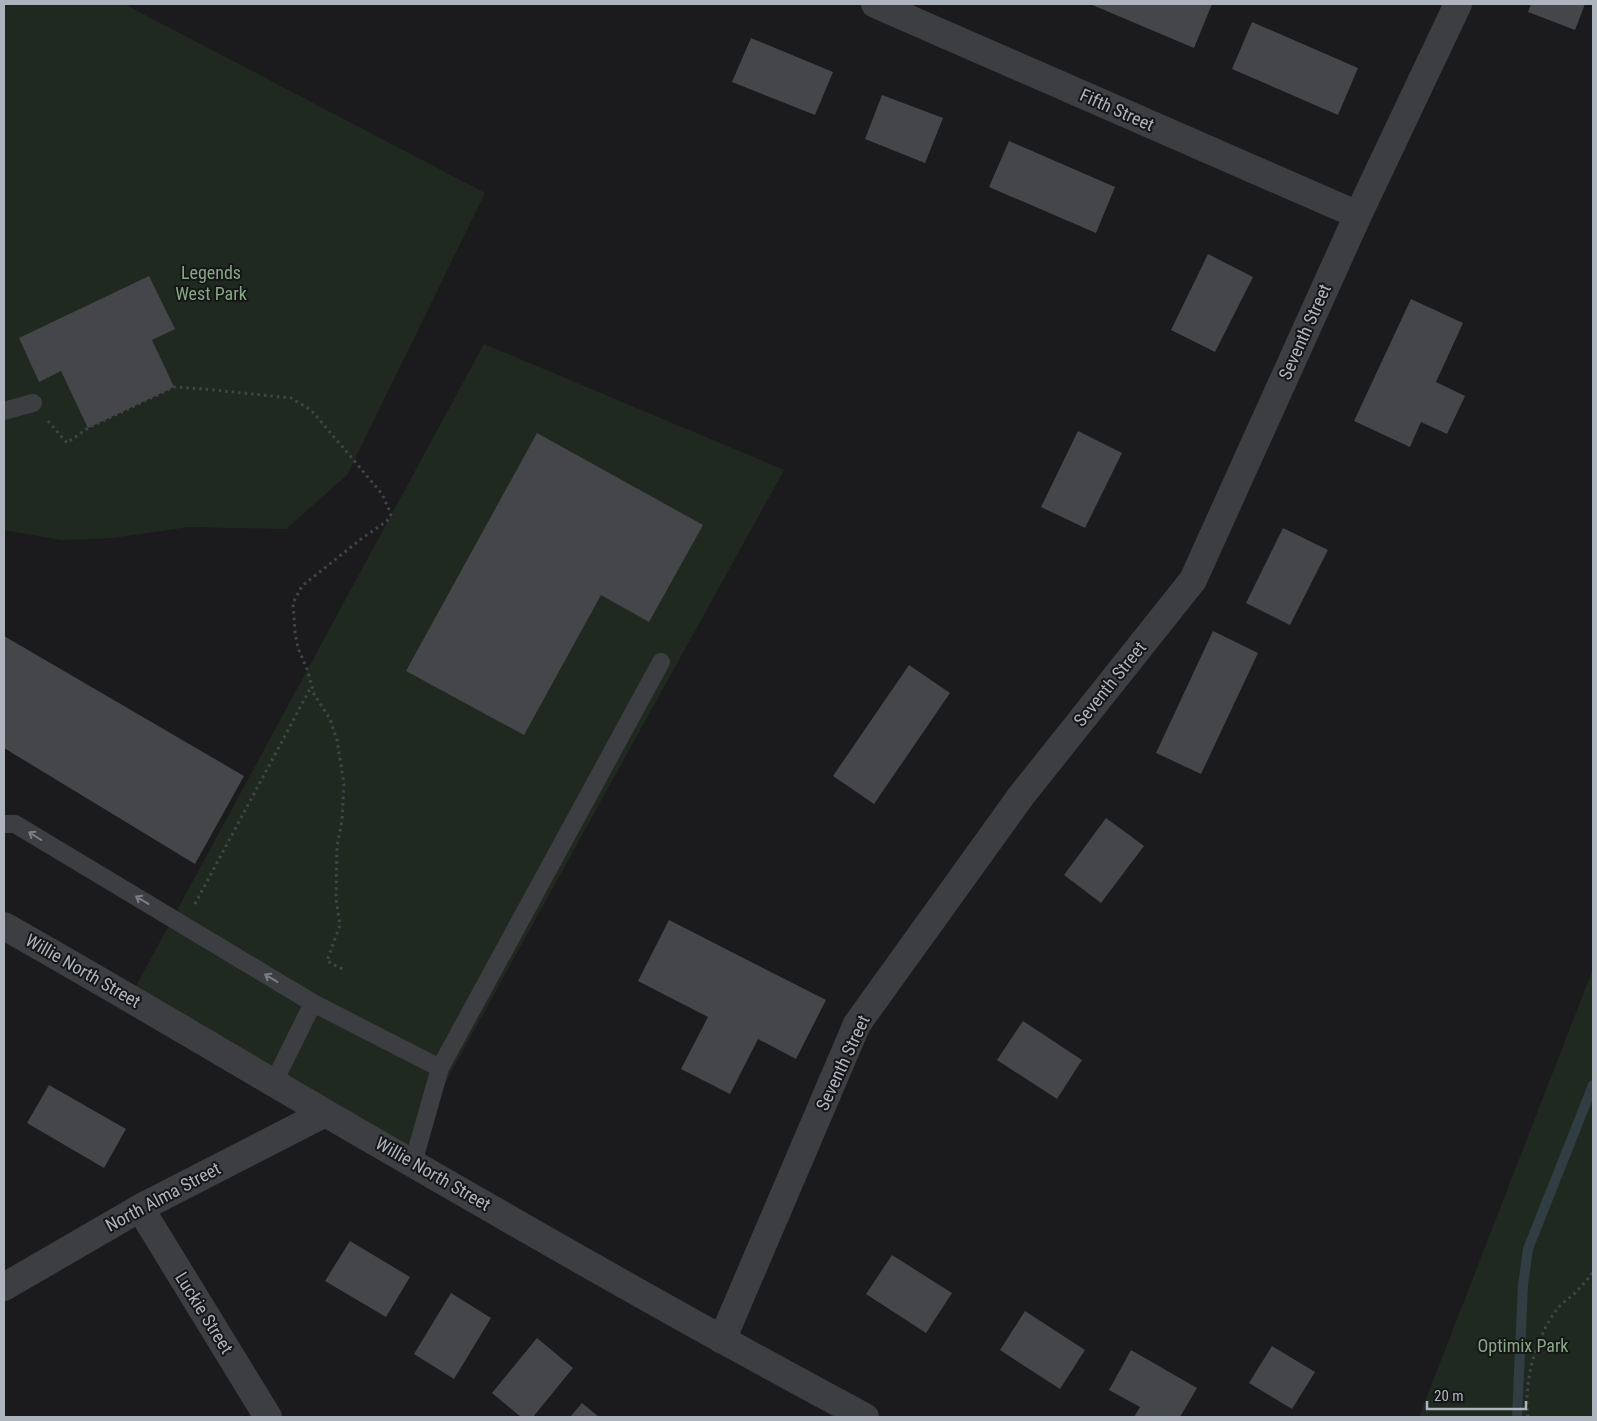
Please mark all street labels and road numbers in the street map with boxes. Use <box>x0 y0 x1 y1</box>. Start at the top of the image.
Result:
street label: Fifth Street <box>1077 84 1157 135</box>
street label: Seventh Street <box>1274 281 1335 383</box>
street label: Seventh Street <box>1069 637 1150 730</box>
street label: Willie North Street <box>22 929 144 1012</box>
street label: Seventh Street <box>811 1012 874 1114</box>
street label: Willie North Street <box>372 1132 494 1215</box>
street label: North Alma Street <box>102 1157 224 1236</box>
street label: Luckie Street <box>171 1268 238 1357</box>

